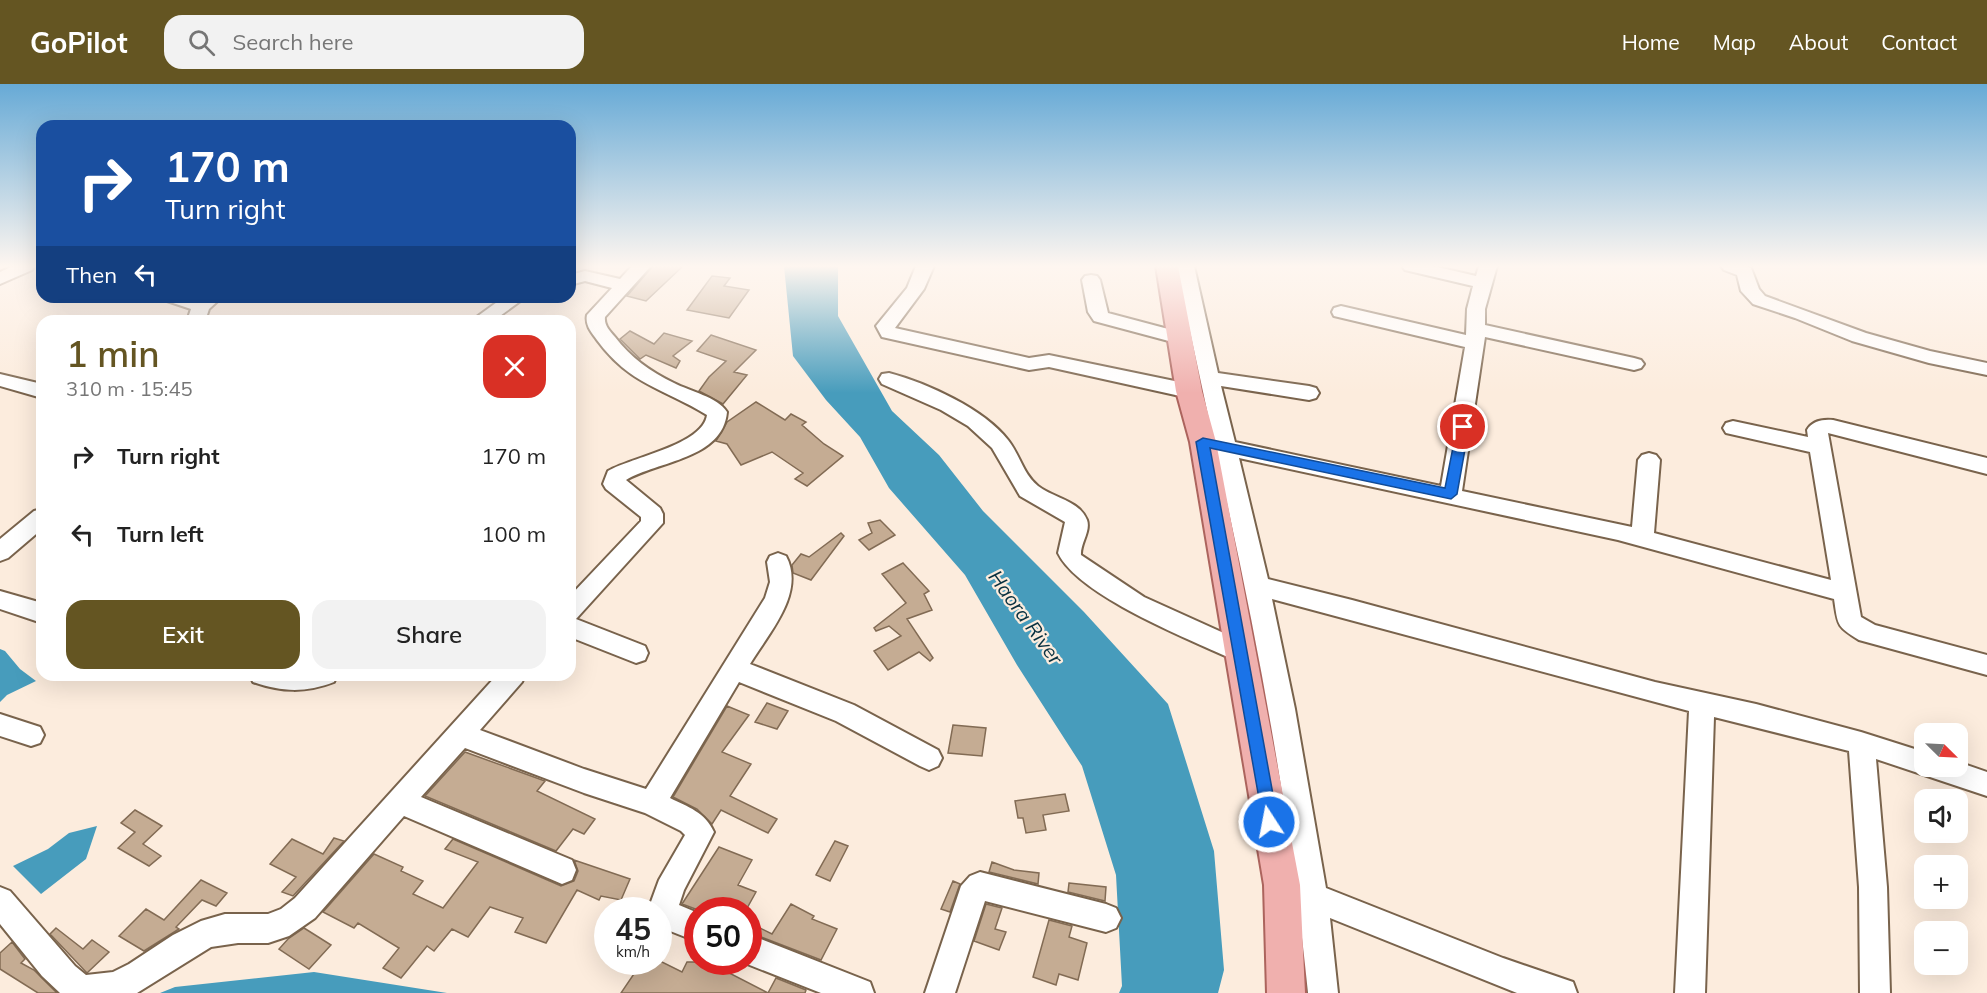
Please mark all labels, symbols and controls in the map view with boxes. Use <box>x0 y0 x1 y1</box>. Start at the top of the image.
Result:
search box <box>164 15 584 69</box>
text: GoPilot <box>30 25 128 60</box>
icon: search <box>185 26 218 59</box>
text: Search here <box>233 28 354 56</box>
text: Home <box>1622 29 1680 55</box>
text: Map <box>1713 29 1756 55</box>
text: About <box>1789 29 1848 55</box>
text: Contact <box>1881 29 1957 55</box>
text: 170 m <box>165 140 290 193</box>
icon: right <box>66 144 144 222</box>
text: Turn right <box>165 192 285 226</box>
icon: left <box>129 258 162 291</box>
text: Then <box>66 261 117 289</box>
text: 1 min <box>66 331 160 376</box>
button: close <box>483 335 546 398</box>
text: 310 m · 15:45 <box>66 376 192 401</box>
pin <box>1437 401 1488 452</box>
icon: arrive <box>1446 410 1479 443</box>
icon: right <box>66 440 99 473</box>
text: Turn right <box>117 442 220 470</box>
text: 170 m <box>481 442 546 470</box>
icon: left <box>66 518 99 551</box>
text: Turn left <box>117 520 204 548</box>
text: 100 m <box>481 520 546 548</box>
water label: Haora River <box>983 565 1069 670</box>
button: Exit <box>66 600 300 669</box>
button: Share <box>312 600 546 669</box>
north arrow <box>1914 723 1968 777</box>
map controls <box>1914 723 1968 975</box>
button: sound <box>1914 789 1968 843</box>
position arrow <box>1237 790 1301 854</box>
button: + <box>1914 855 1968 909</box>
speed limit sign: 50 <box>684 897 762 975</box>
text: 45 <box>615 910 651 948</box>
button: − <box>1914 921 1968 975</box>
text: km/h <box>616 942 650 961</box>

